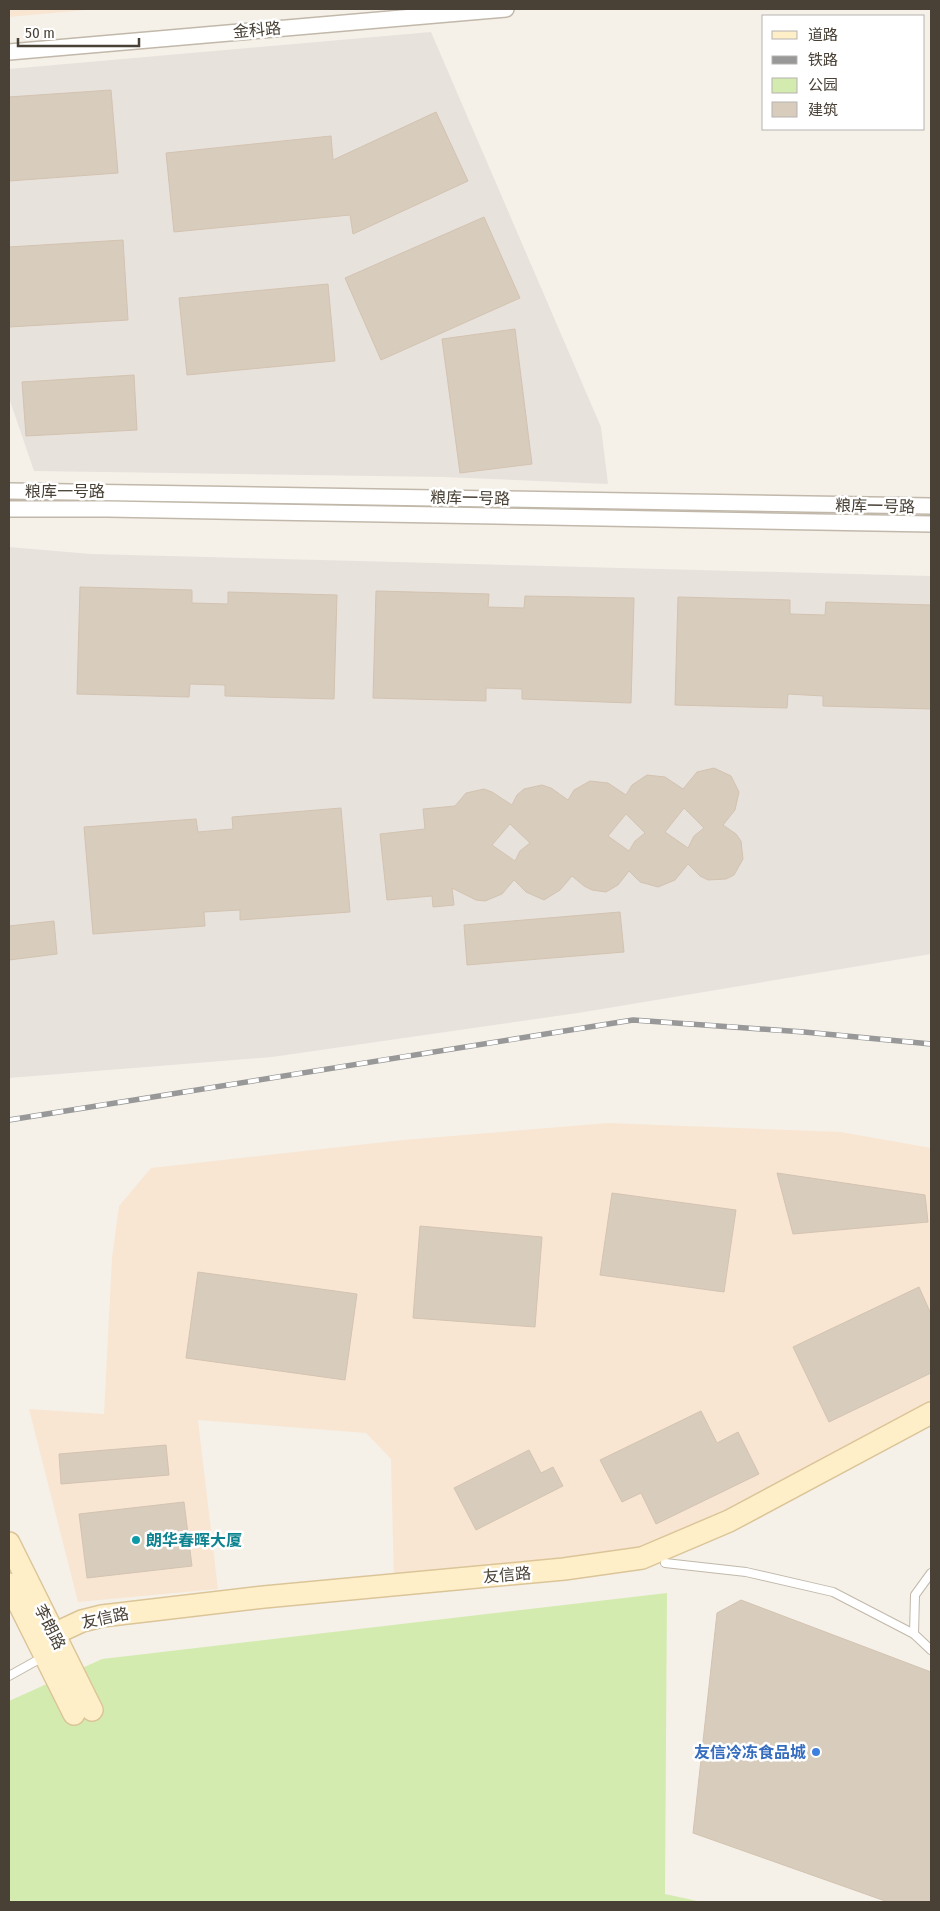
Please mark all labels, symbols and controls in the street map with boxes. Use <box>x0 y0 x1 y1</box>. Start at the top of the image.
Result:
scale bar <box>18 15 139 47</box>
legend <box>762 15 925 130</box>
street label: 金科路 <box>232 18 282 42</box>
text: 50 m <box>25 24 55 42</box>
text: 道路 <box>808 26 838 44</box>
text: 铁路 <box>808 51 838 69</box>
text: 公园 <box>808 76 838 94</box>
text: 建筑 <box>808 101 838 119</box>
street label: 粮库一号路 <box>25 482 105 501</box>
street label: 粮库一号路 <box>430 488 510 508</box>
street label: 粮库一号路 <box>835 496 915 516</box>
place label: 朗华春晖大厦 <box>146 1531 242 1550</box>
marker: 朗华春晖大厦 <box>130 1534 142 1546</box>
street label: 友信路 <box>482 1563 532 1587</box>
street label: 李朗路 <box>31 1601 69 1653</box>
street label: 友信路 <box>80 1604 130 1632</box>
place label: 友信冷冻食品城 <box>694 1743 806 1762</box>
marker: 友信冷冻食品城 <box>810 1746 822 1758</box>

